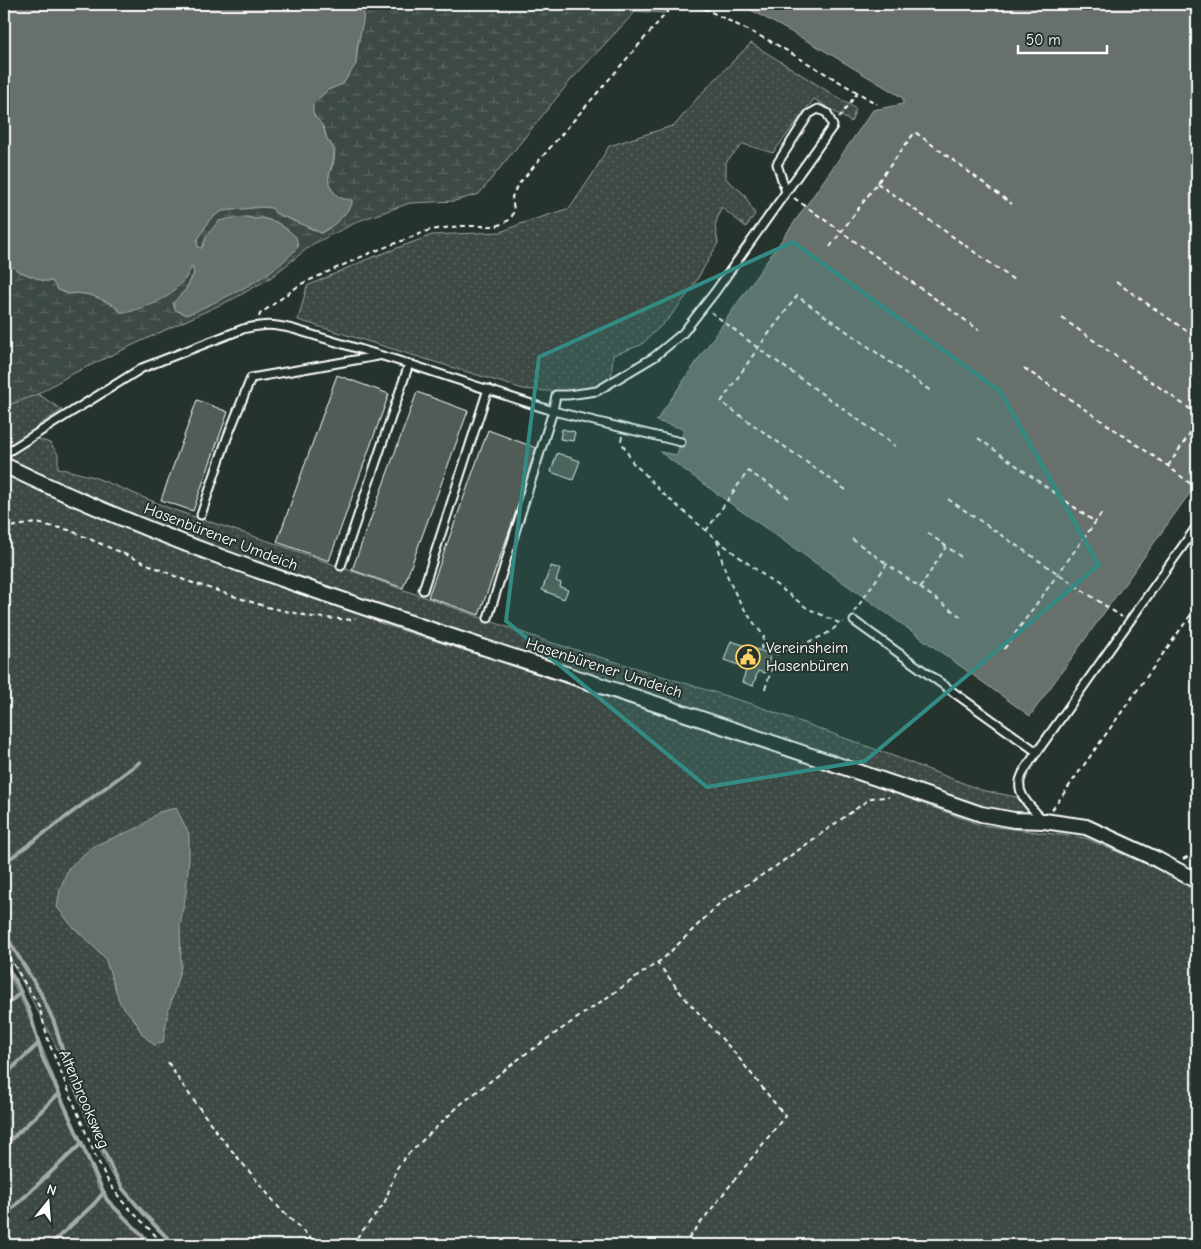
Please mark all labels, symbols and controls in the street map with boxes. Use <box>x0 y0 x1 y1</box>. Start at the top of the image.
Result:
scale bar <box>1018 22 1107 54</box>
text: 50 m <box>1026 31 1061 49</box>
street label: Hasenbürener Umdeich <box>142 499 300 575</box>
street label: Hasenbürener Umdeich <box>524 634 684 702</box>
place label: Vereinsheim Hasenbüren <box>766 639 849 675</box>
public building icon: Vereinsheim Hasenbüren <box>735 644 761 670</box>
street label: Altenbrooksweg <box>55 1047 113 1151</box>
north arrow <box>22 1176 72 1226</box>
text: N <box>45 1181 59 1200</box>

